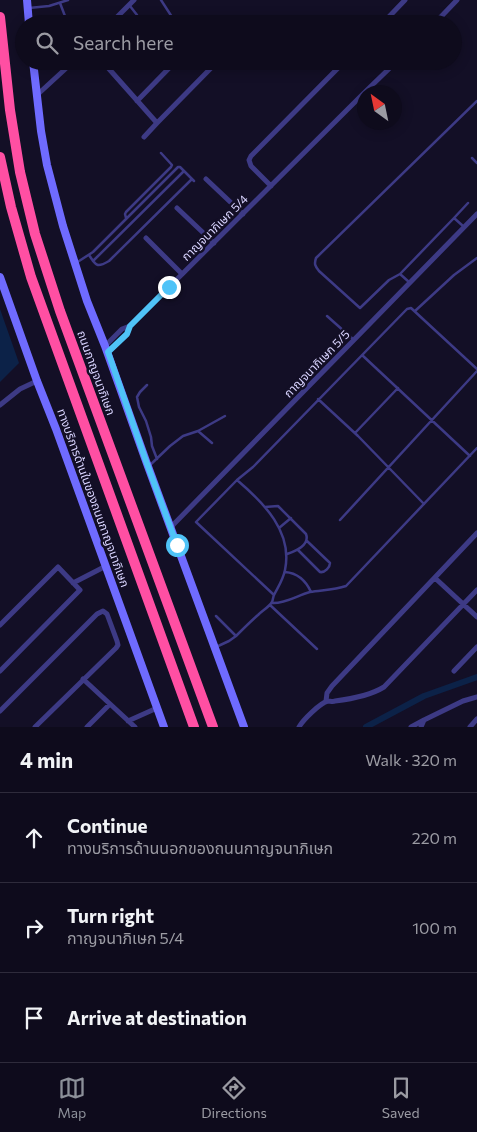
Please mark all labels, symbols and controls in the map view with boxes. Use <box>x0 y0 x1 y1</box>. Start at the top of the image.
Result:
search box <box>15 15 462 70</box>
icon: search <box>33 29 61 57</box>
text: Search here <box>73 31 173 54</box>
north arrow <box>357 85 402 130</box>
street label: กาญจนาภิเษก 5/4 <box>178 191 250 263</box>
route end <box>158 276 181 299</box>
street label: กาญจนาภิเษก 5/5 <box>281 327 352 400</box>
street label: ถนนกาญจนาภิเษก <box>75 328 119 417</box>
street label: ทางบริการด้านในของถนนกาญจนาภิเษก <box>55 406 133 589</box>
route start <box>166 534 189 557</box>
text: 4 min <box>20 747 73 772</box>
text: Walk · 320 m <box>365 750 457 769</box>
text: Continue <box>67 814 147 837</box>
icon: ahead <box>20 824 48 852</box>
text: 220 m <box>412 828 457 847</box>
text: ทางบริการด้านนอกของถนนกาญจนาภิเษก <box>67 838 333 857</box>
text: Turn right <box>67 904 154 927</box>
icon: right <box>20 914 48 942</box>
text: 100 m <box>412 918 457 937</box>
text: กาญจนาภิเษก 5/4 <box>67 928 184 947</box>
icon: arrive <box>20 1004 48 1032</box>
text: Arrive at destination <box>67 1006 247 1029</box>
tab: Map <box>57 1074 86 1121</box>
tab: Directions <box>201 1074 267 1121</box>
tab: Saved <box>382 1074 420 1121</box>

